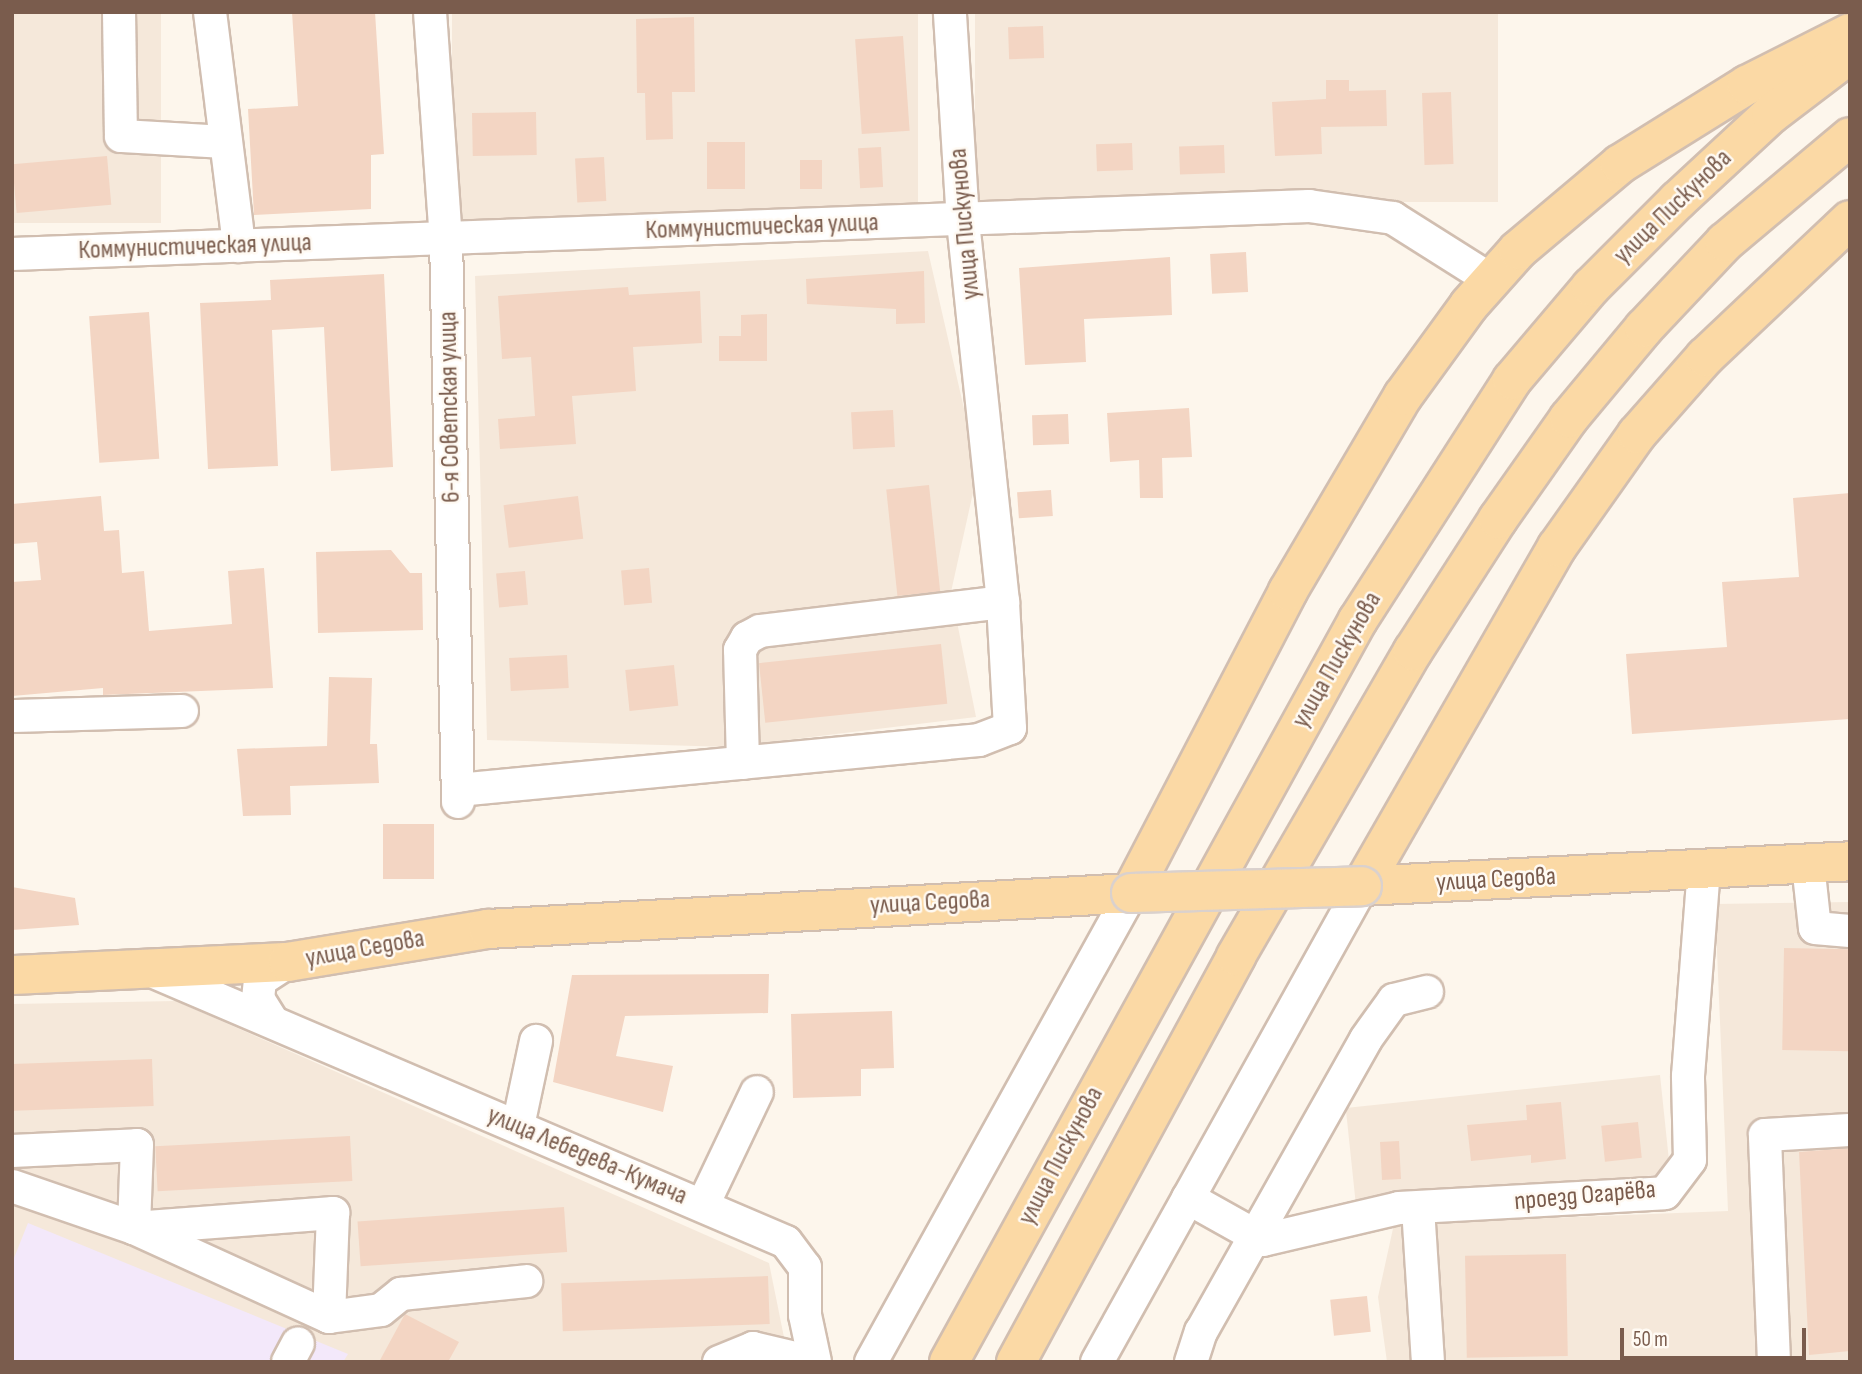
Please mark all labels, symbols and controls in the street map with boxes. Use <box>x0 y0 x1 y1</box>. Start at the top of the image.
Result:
street label: улица Пискунова <box>1608 143 1738 271</box>
street label: улица Пискунова <box>943 147 987 301</box>
street label: Коммунистическая улица <box>645 207 879 247</box>
street label: Коммунистическая улица <box>78 227 312 267</box>
street label: 6-я Советская улица <box>433 311 467 503</box>
street label: улица Пискунова <box>1286 587 1388 733</box>
street label: улица Седова <box>1435 861 1557 899</box>
street label: улица Седова <box>869 884 991 922</box>
street label: улица Седова <box>303 923 427 975</box>
street label: улица Пискунова <box>1012 1082 1110 1230</box>
street label: улица Лебедева-Кумача <box>482 1100 692 1212</box>
street label: проезд Огарёва <box>1513 1174 1657 1218</box>
scale bar <box>1624 1314 1810 1358</box>
text: 50 m <box>1633 1327 1668 1352</box>

